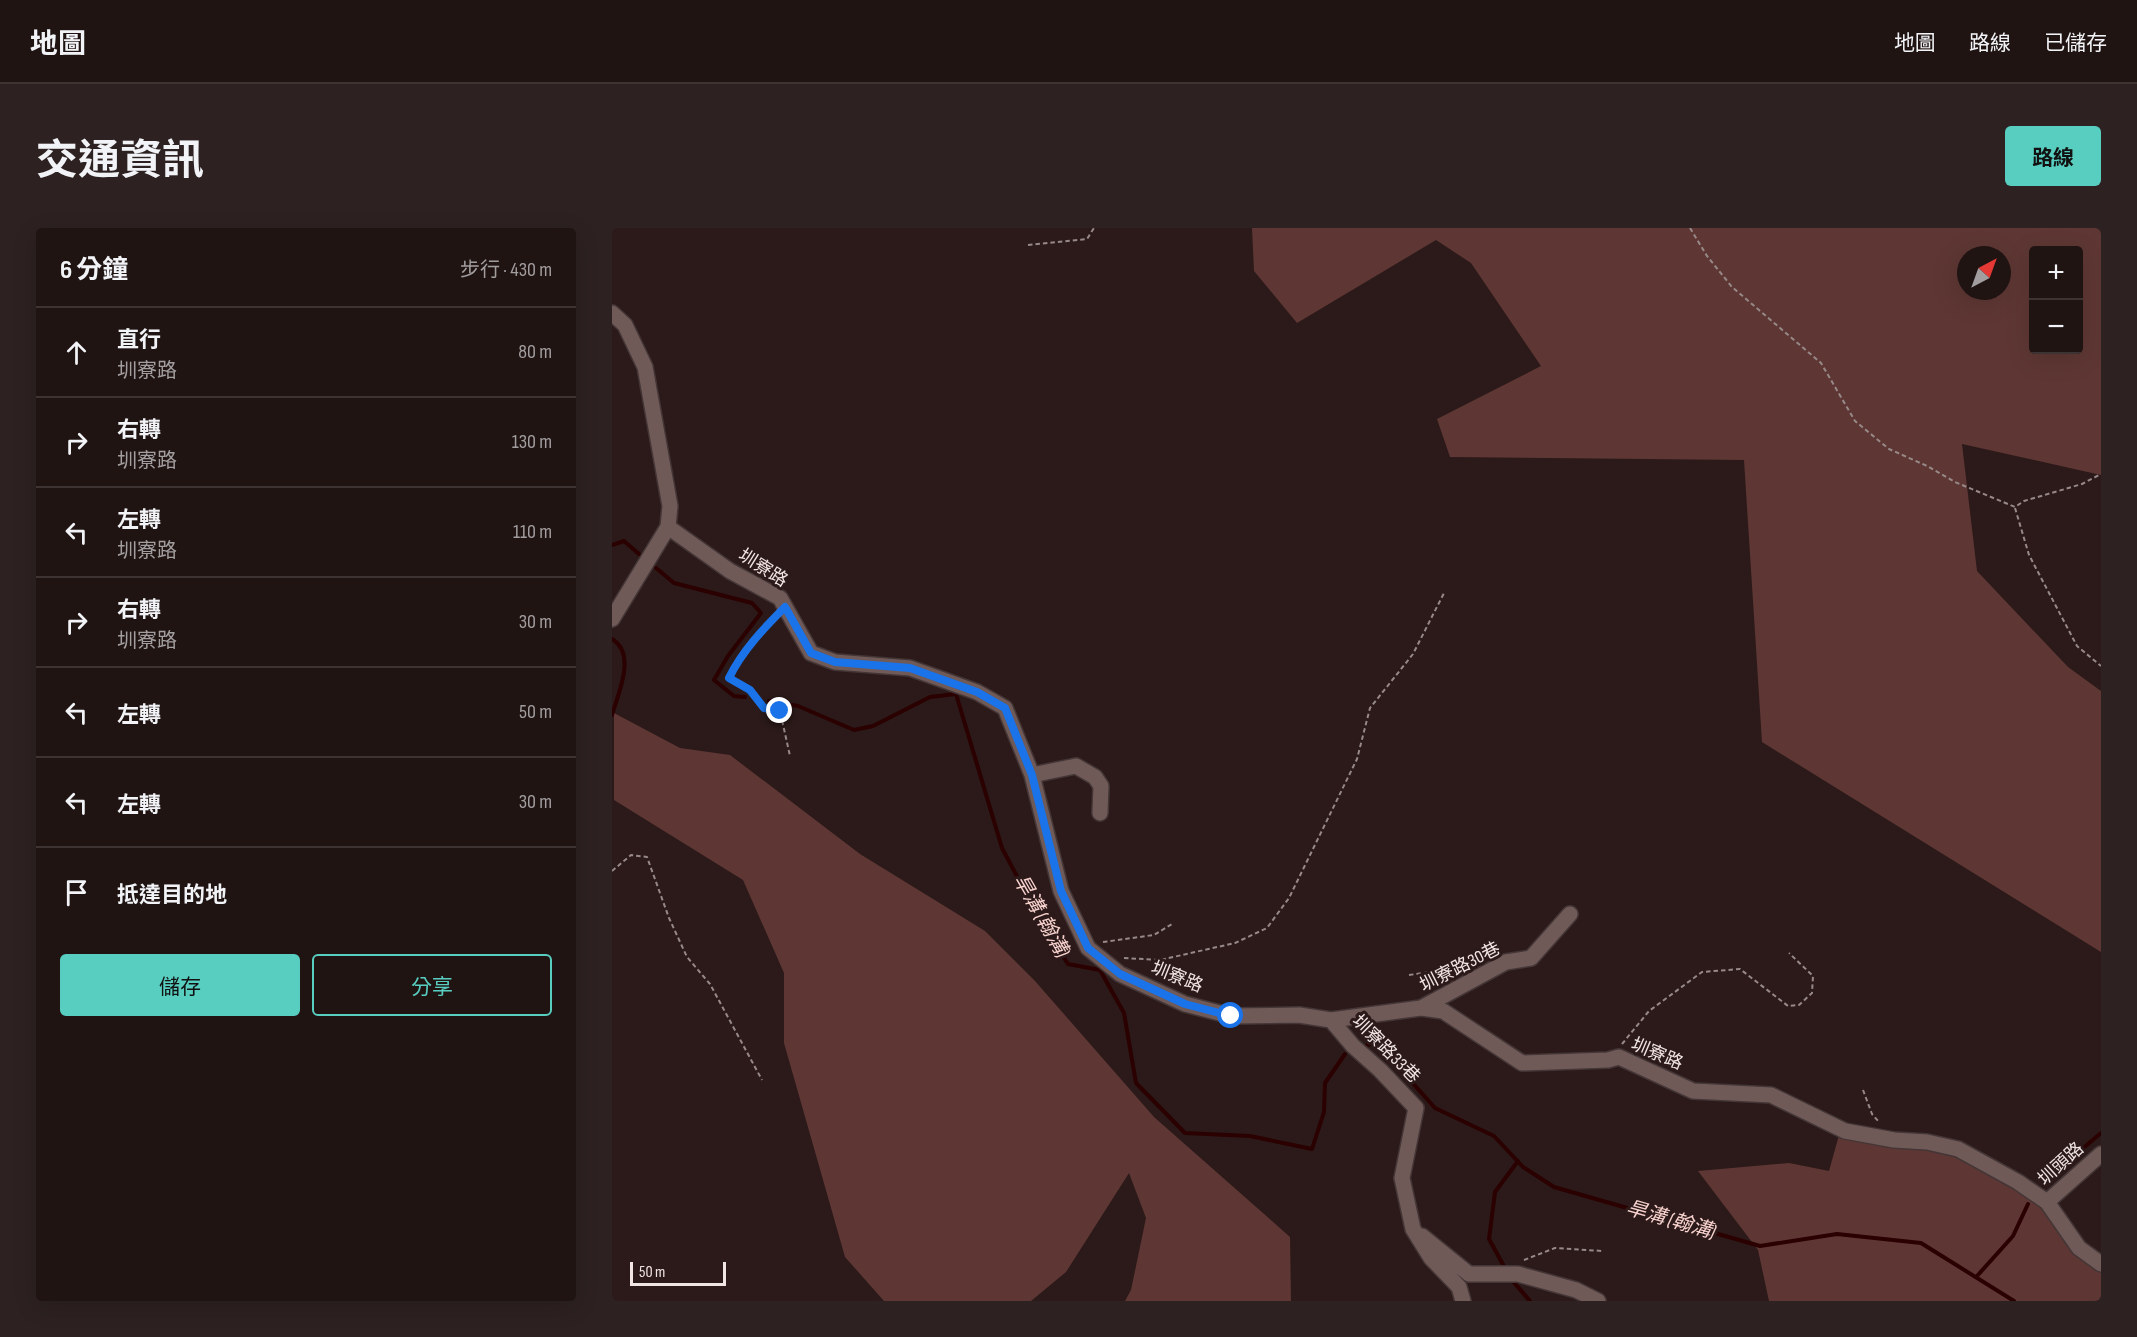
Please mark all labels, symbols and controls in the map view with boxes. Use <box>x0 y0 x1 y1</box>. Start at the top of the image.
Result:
text: 地圖 <box>30 28 86 61</box>
text: 地圖 <box>1894 31 1936 56</box>
text: 路線 <box>1969 31 2011 56</box>
text: 已儲存 <box>2044 31 2107 56</box>
button: 路線 <box>2005 126 2101 186</box>
text: 交通資訊 <box>36 136 204 187</box>
north arrow <box>1957 246 2011 300</box>
map controls <box>2029 246 2083 354</box>
button: + <box>2029 246 2083 300</box>
text: 6 分鐘 <box>60 255 128 286</box>
text: 步行 · 430 m <box>460 258 552 282</box>
button: − <box>2029 300 2083 354</box>
text: 直行 <box>117 327 161 354</box>
icon: ahead <box>60 336 93 369</box>
text: 80 m <box>518 340 552 364</box>
text: 圳寮路 <box>117 359 177 383</box>
text: 右轉 <box>117 417 161 444</box>
icon: right <box>60 426 93 459</box>
text: 130 m <box>512 430 552 454</box>
text: 圳寮路 <box>117 449 177 473</box>
text: 左轉 <box>117 507 161 534</box>
icon: left <box>60 516 93 549</box>
text: 110 m <box>513 520 552 544</box>
text: 圳寮路 <box>117 539 177 563</box>
street label: 圳寮路 <box>735 545 791 591</box>
text: 右轉 <box>117 597 161 624</box>
icon: right <box>60 606 93 639</box>
text: 30 m <box>519 610 552 634</box>
text: 圳寮路 <box>117 629 177 653</box>
icon: left <box>60 696 93 729</box>
route end <box>766 697 792 723</box>
text: 50 m <box>519 700 552 724</box>
text: 左轉 <box>117 702 161 729</box>
icon: left <box>60 786 93 819</box>
text: 30 m <box>519 790 552 814</box>
text: 左轉 <box>117 792 161 819</box>
water label: 旱溝 (翰溝) <box>1008 870 1075 962</box>
icon: arrive <box>60 876 93 909</box>
text: 抵達目的地 <box>117 882 227 909</box>
street label: 圳寮路30巷 <box>1416 938 1504 996</box>
button: 儲存 <box>60 954 300 1016</box>
button: 分享 <box>312 954 552 1016</box>
street label: 圳寮路 <box>1148 957 1206 997</box>
route start <box>1217 1002 1243 1028</box>
street label: 圳寮路33巷 <box>1348 1011 1424 1087</box>
street label: 圳寮路 <box>1628 1034 1686 1074</box>
street label: 圳頭路 <box>2034 1138 2088 1190</box>
water label: 旱溝 (翰溝) <box>1624 1196 1719 1244</box>
scale bar <box>630 1259 726 1286</box>
text: 50 m <box>639 1263 665 1282</box>

